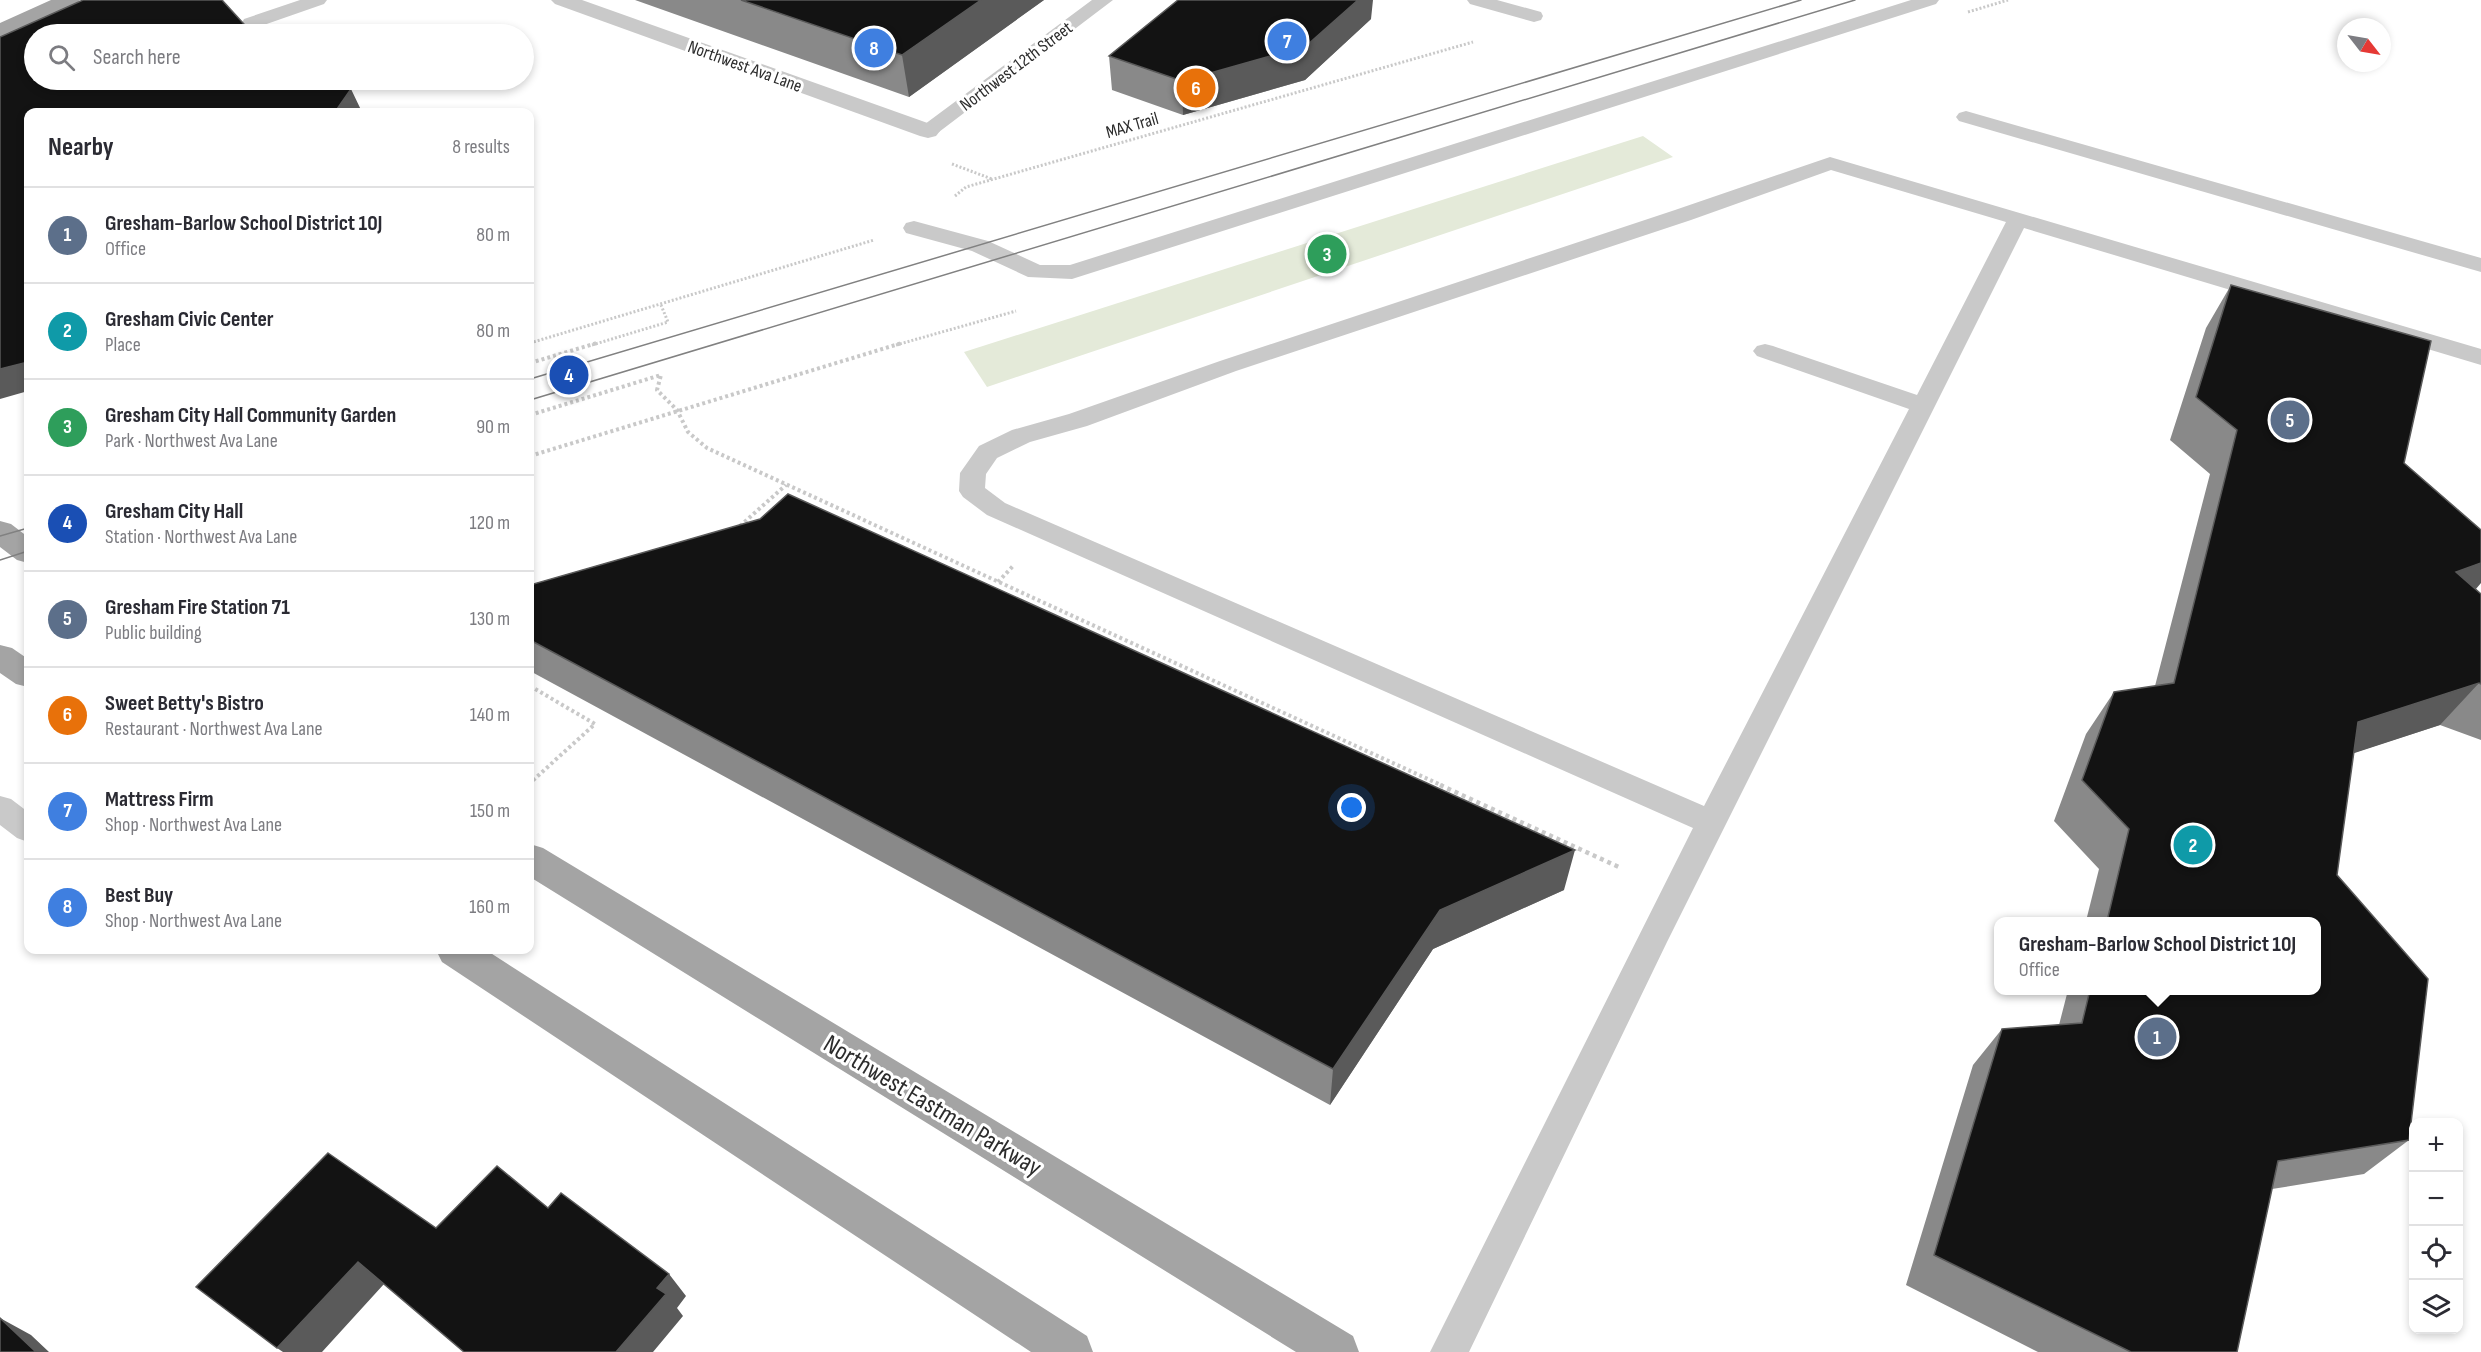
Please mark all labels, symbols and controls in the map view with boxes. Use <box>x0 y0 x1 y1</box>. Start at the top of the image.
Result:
street label: Northwest 12th Street <box>956 17 1077 115</box>
pin: 7 <box>1268 18 1306 63</box>
north arrow <box>2337 18 2391 72</box>
search box <box>24 24 534 90</box>
pin: 8 <box>854 26 894 70</box>
street label: Northwest Ava Lane <box>685 36 805 97</box>
icon: search <box>45 41 78 74</box>
text: Search here <box>93 44 180 71</box>
pin: 6 <box>1176 66 1216 110</box>
street label: MAX Trail <box>1104 108 1161 143</box>
text: Nearby <box>48 132 114 163</box>
text: 8 results <box>452 135 510 159</box>
text: Gresham-Barlow School District 10J <box>105 210 382 237</box>
text: 1 <box>64 223 71 247</box>
text: 80 m <box>476 223 510 247</box>
pin: 3 <box>1308 232 1346 276</box>
text: Office <box>105 237 146 261</box>
text: Gresham Civic Center <box>105 306 274 333</box>
text: 2 <box>63 319 72 343</box>
text: 80 m <box>476 319 510 343</box>
text: Place <box>105 333 141 357</box>
pin: 4 <box>550 352 588 398</box>
pin: 5 <box>2270 398 2310 442</box>
text: Gresham City Hall Community Garden <box>105 402 396 429</box>
text: 3 <box>63 415 72 439</box>
text: 90 m <box>476 415 510 439</box>
text: Park · Northwest Ava Lane <box>105 429 278 453</box>
text: Gresham City Hall <box>105 498 243 525</box>
text: 4 <box>63 511 72 535</box>
text: 120 m <box>470 511 510 535</box>
text: Station · Northwest Ava Lane <box>105 525 297 549</box>
text: Gresham Fire Station 71 <box>105 594 290 621</box>
text: 5 <box>63 607 72 631</box>
text: 130 m <box>470 607 510 631</box>
text: Public building <box>105 621 202 645</box>
text: Sweet Betty's Bistro <box>105 690 264 717</box>
text: 6 <box>63 703 72 727</box>
text: 140 m <box>470 703 510 727</box>
text: Restaurant · Northwest Ava Lane <box>105 717 323 741</box>
text: Mattress Firm <box>105 786 214 813</box>
your location <box>1337 793 1366 822</box>
text: 7 <box>63 799 72 823</box>
text: 150 m <box>470 799 510 823</box>
text: Shop · Northwest Ava Lane <box>105 813 282 837</box>
pin: 2 <box>2174 822 2212 868</box>
text: Best Buy <box>105 882 173 909</box>
text: 8 <box>63 895 72 919</box>
text: 160 m <box>469 895 510 919</box>
text: Shop · Northwest Ava Lane <box>105 909 282 933</box>
popup <box>1994 917 2321 995</box>
text: Gresham-Barlow School District 10J <box>2019 931 2296 958</box>
text: Office <box>2019 958 2060 982</box>
pin: 1 <box>2138 1014 2176 1060</box>
street label: Northwest Eastman Parkway <box>818 1029 1047 1184</box>
map controls <box>2409 1118 2463 1334</box>
button: + <box>2409 1118 2463 1172</box>
button: − <box>2409 1172 2463 1226</box>
button: locate <box>2409 1226 2463 1280</box>
button: layers <box>2409 1280 2463 1334</box>

